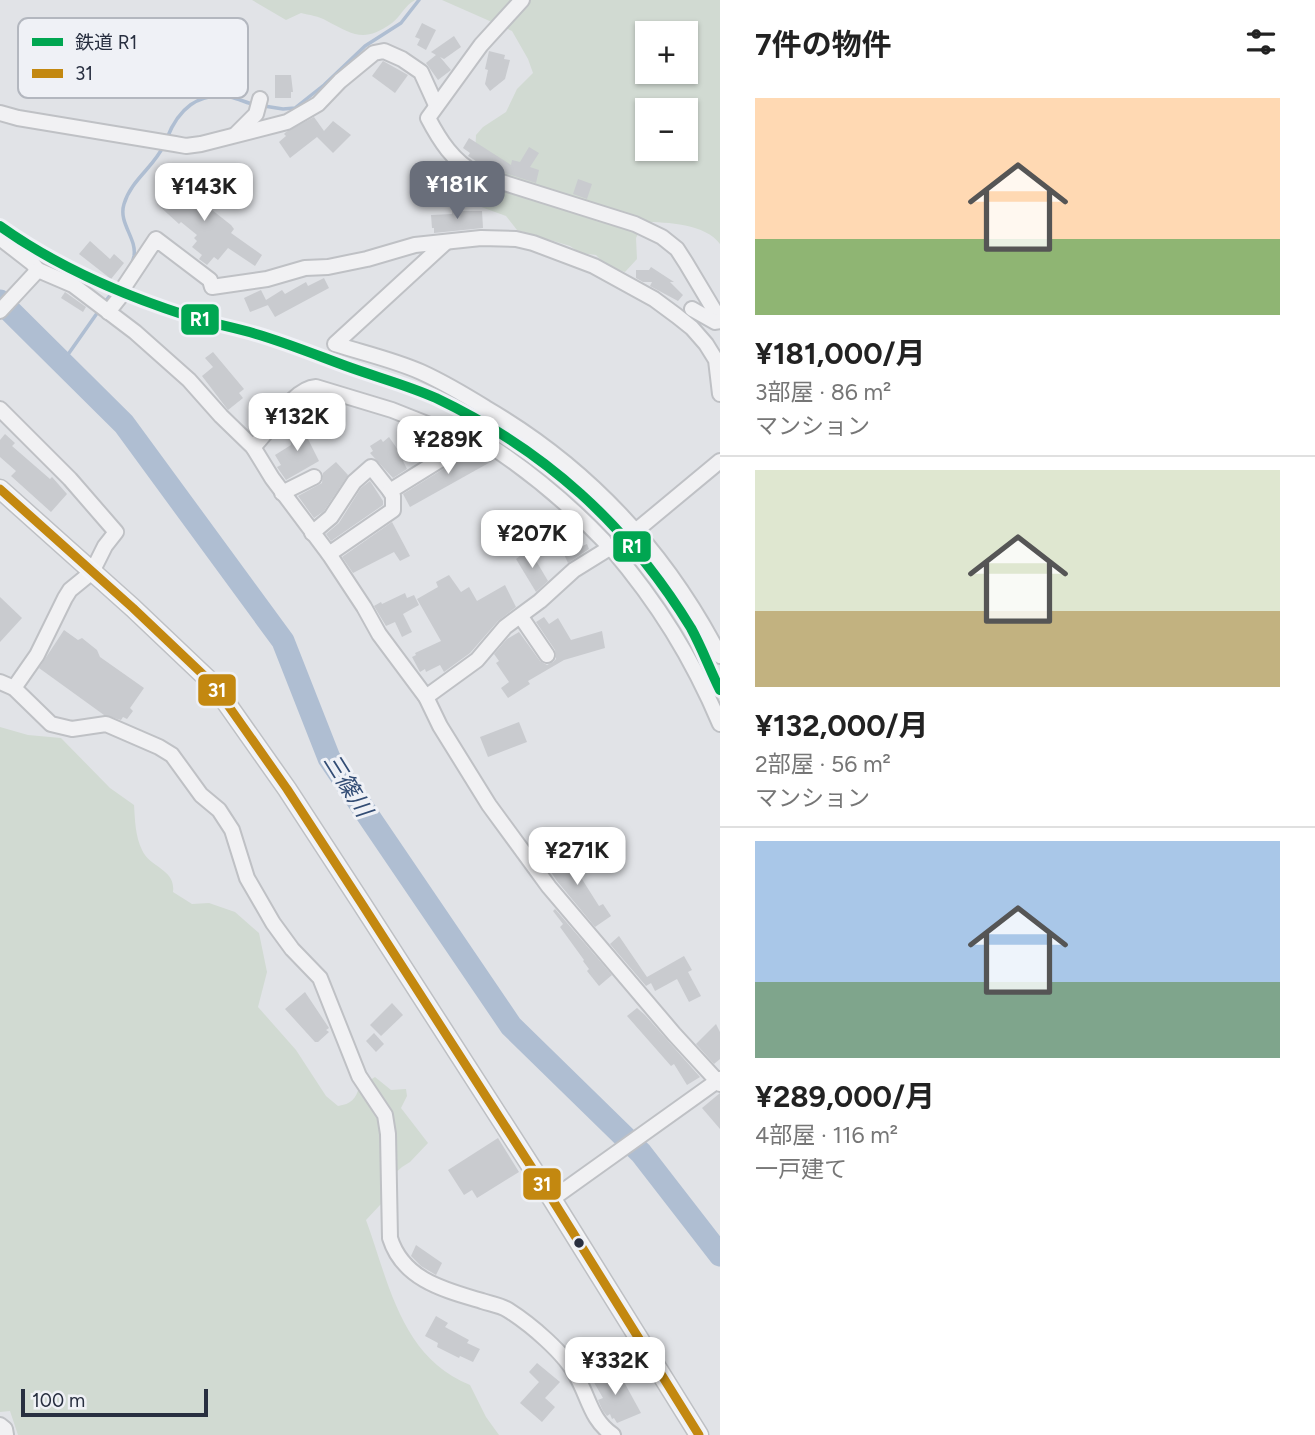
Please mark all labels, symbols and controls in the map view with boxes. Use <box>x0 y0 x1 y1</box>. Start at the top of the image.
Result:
legend <box>18 18 248 98</box>
map controls <box>635 21 698 161</box>
button: + <box>635 21 698 84</box>
icon: filters <box>1242 23 1280 61</box>
text: 7件の物件 <box>755 26 892 63</box>
text: 鉄道 R1 <box>75 31 137 54</box>
text: 31 <box>75 62 93 85</box>
button: − <box>635 98 698 161</box>
icon: home <box>955 144 1081 270</box>
pin: ¥181K <box>408 162 506 221</box>
pin: ¥143K <box>155 164 253 223</box>
text: ¥181K <box>426 170 488 198</box>
text: ¥143K <box>171 172 237 200</box>
line badge: R1 <box>180 303 220 336</box>
text: R1 <box>190 308 210 331</box>
text: ¥181,000/月 <box>755 335 926 372</box>
text: 3部屋 · 86 m² <box>755 378 891 406</box>
pin: ¥132K <box>248 393 346 453</box>
text: ¥132K <box>265 402 329 430</box>
text: マンション <box>755 412 870 440</box>
pin: ¥289K <box>399 416 497 476</box>
text: ¥289K <box>413 425 483 453</box>
pin: ¥207K <box>483 510 581 570</box>
icon: home <box>955 516 1081 642</box>
text: ¥207K <box>497 519 567 547</box>
line badge: R1 <box>612 530 652 563</box>
text: R1 <box>622 535 642 558</box>
line badge: 31 <box>197 673 237 707</box>
text: 31 <box>208 679 226 702</box>
text: ¥132,000/月 <box>755 707 929 744</box>
water label: 三篠川 <box>318 748 380 824</box>
text: 2部屋 · 56 m² <box>755 750 891 778</box>
text: マンション <box>755 784 870 812</box>
pin: ¥271K <box>528 828 626 887</box>
text: ¥271K <box>545 836 609 864</box>
icon: home <box>955 887 1081 1013</box>
text: ¥289,000/月 <box>755 1078 935 1115</box>
text: 4部屋 · 116 m² <box>755 1121 898 1149</box>
text: 一戸建て <box>755 1155 847 1183</box>
line badge: 31 <box>522 1167 562 1201</box>
text: 31 <box>533 1173 551 1196</box>
unlabelled marker <box>572 1236 586 1250</box>
pin: ¥332K <box>566 1338 664 1397</box>
text: ¥332K <box>581 1346 649 1374</box>
scale bar <box>21 1386 208 1418</box>
text: 100 m <box>32 1389 85 1412</box>

